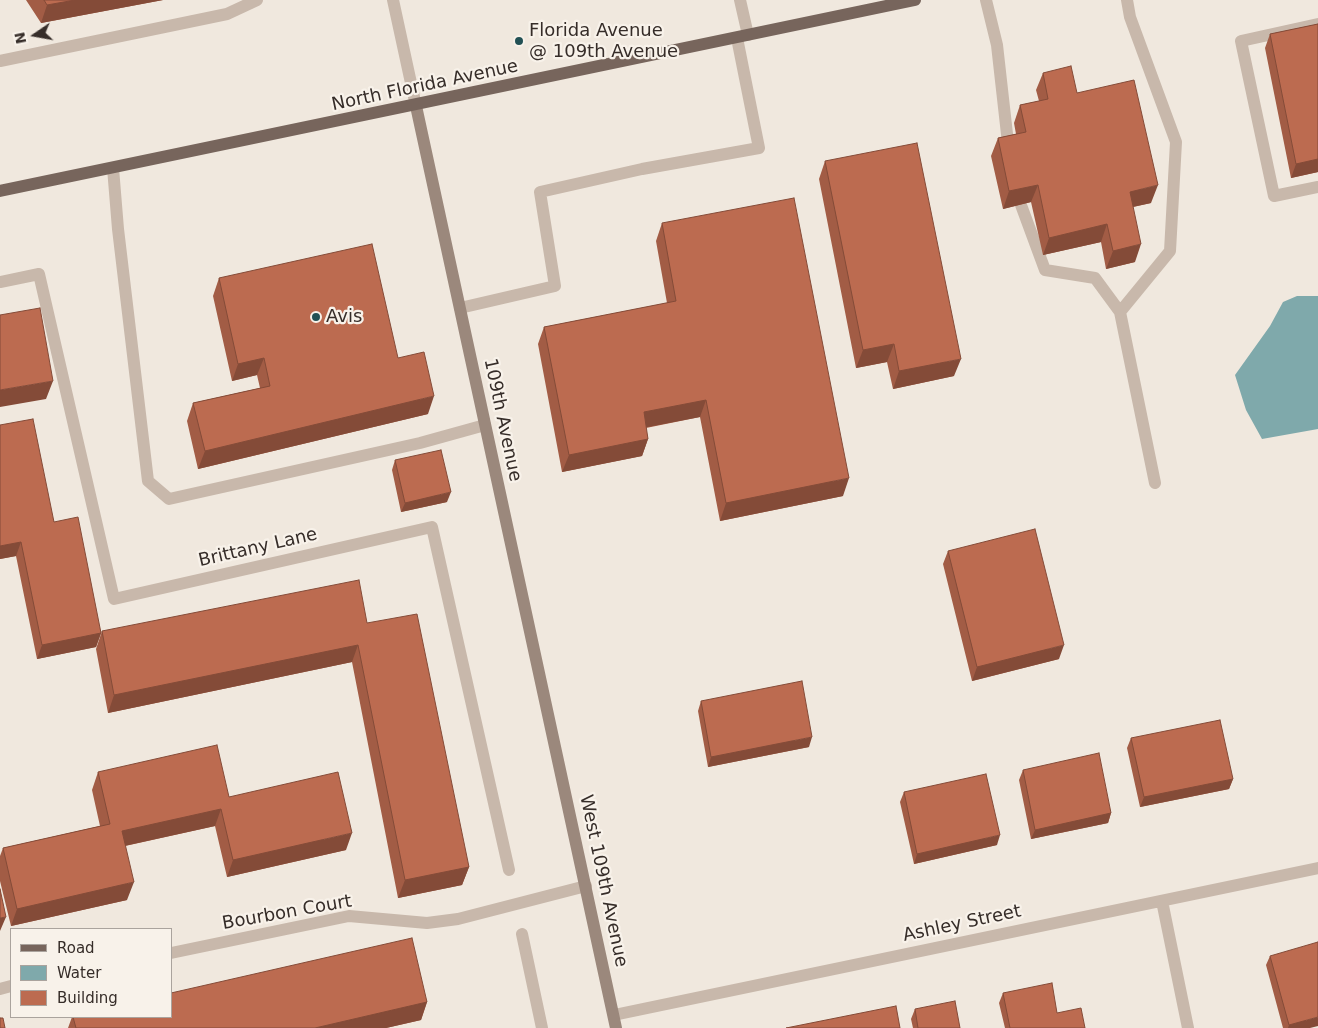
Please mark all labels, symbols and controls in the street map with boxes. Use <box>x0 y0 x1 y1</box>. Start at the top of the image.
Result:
north arrow <box>10 10 60 60</box>
place label: Florida Avenue @ 109th Avenue <box>529 20 678 62</box>
text: N <box>11 31 29 46</box>
marker: Florida Avenue @ 109th Avenue <box>513 35 525 47</box>
street label: North Florida Avenue <box>330 56 520 116</box>
place label: Avis <box>326 306 362 328</box>
marker: Avis <box>310 311 322 323</box>
street label: 109th Avenue <box>478 356 526 484</box>
street label: Brittany Lane <box>197 524 319 572</box>
street label: West 109th Avenue <box>574 793 632 969</box>
street label: Bourbon Court <box>221 891 353 935</box>
street label: Ashley Street <box>901 901 1023 947</box>
legend <box>10 928 172 1018</box>
text: Road <box>57 939 95 957</box>
text: Water <box>57 964 101 982</box>
text: Building <box>57 989 118 1007</box>

